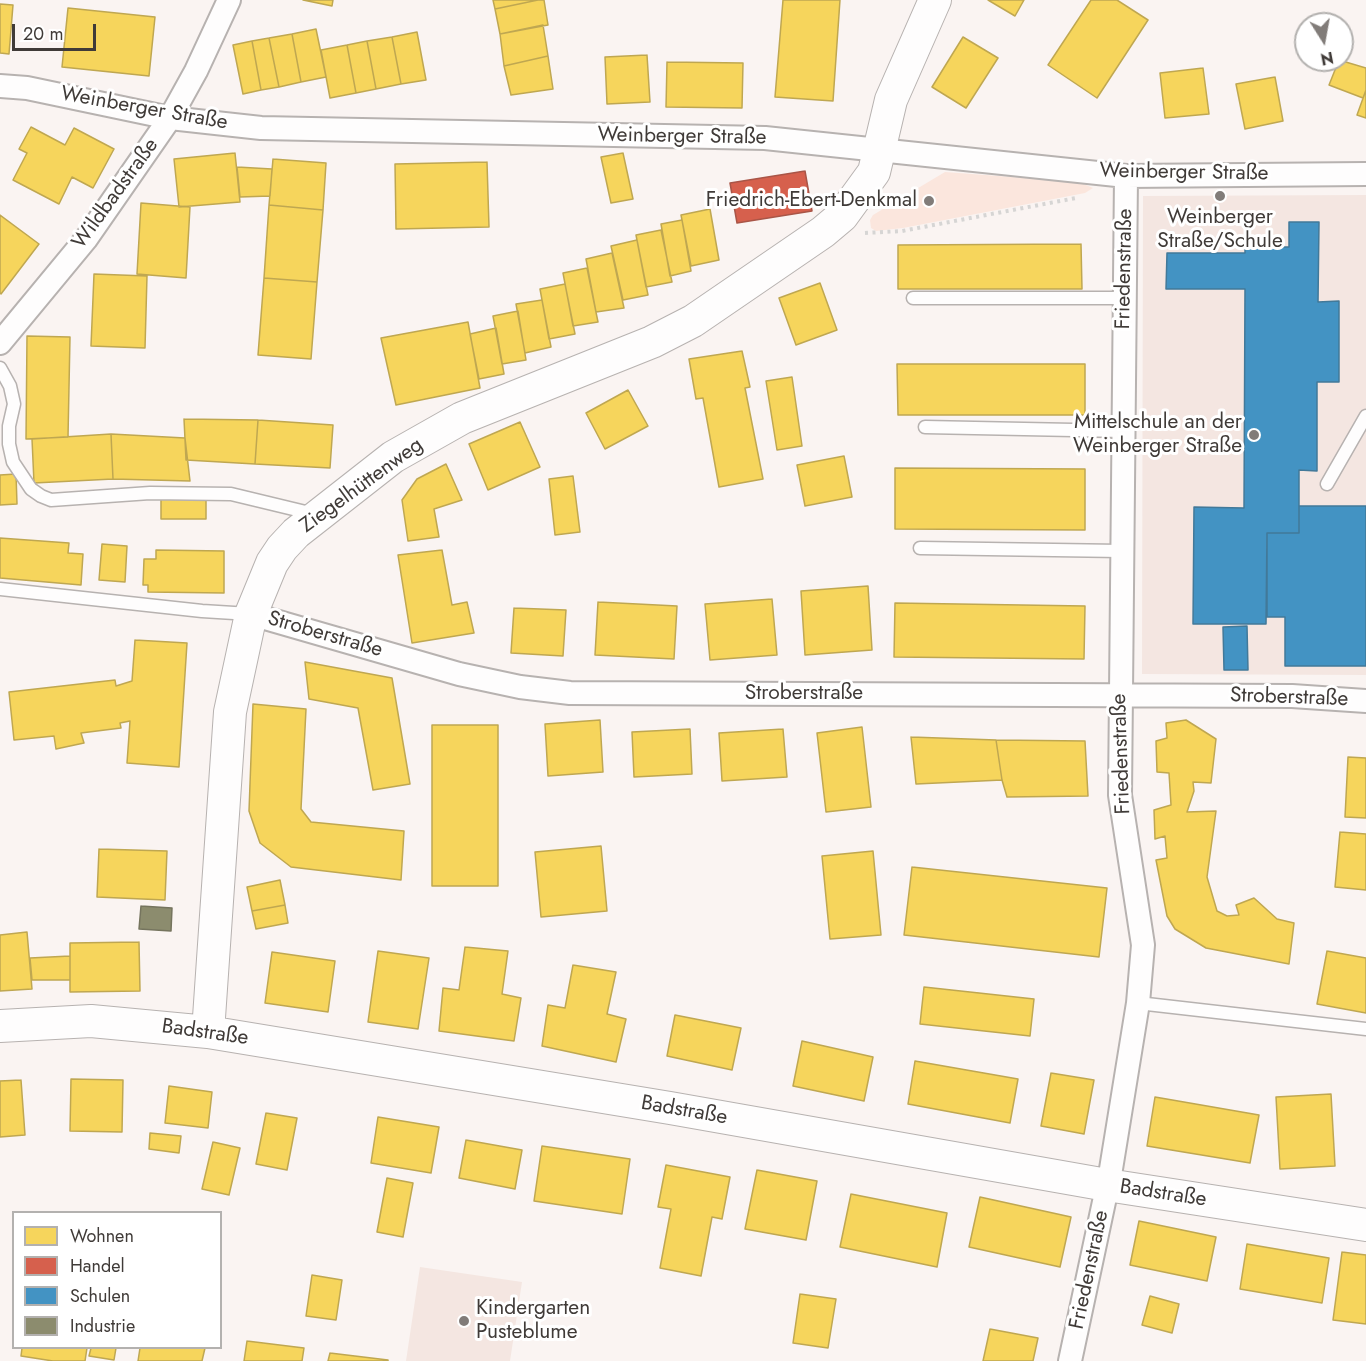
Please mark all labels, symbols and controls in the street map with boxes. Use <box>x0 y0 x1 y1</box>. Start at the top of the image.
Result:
scale bar <box>15 12 99 50</box>
north arrow <box>1294 12 1354 72</box>
text: 20 m <box>23 21 63 47</box>
text: N <box>1319 46 1336 71</box>
street label: Weinberger Straße <box>59 82 229 136</box>
street label: Weinberger Straße <box>597 123 767 151</box>
street label: Wildbadstraße <box>67 134 165 254</box>
street label: Weinberger Straße <box>1099 159 1269 187</box>
place label: Friedrich-Ebert-Denkmal <box>706 188 917 214</box>
marker: Weinberger Straße/Schule <box>1213 189 1227 203</box>
marker: Friedrich-Ebert-Denkmal <box>922 194 936 208</box>
place label: Weinberger Straße/Schule <box>1157 205 1283 255</box>
street label: Friedenstraße <box>1111 208 1139 330</box>
place label: Mittelschule an der Weinberger Straße <box>1073 410 1242 460</box>
marker: Mittelschule an der Weinberger Straße <box>1247 428 1261 442</box>
street label: Ziegelhüttenweg <box>296 433 428 539</box>
street label: Stroberstraße <box>265 607 385 663</box>
street label: Stroberstraße <box>745 681 863 707</box>
street label: Stroberstraße <box>1229 683 1349 713</box>
street label: Friedenstraße <box>1107 693 1137 815</box>
street label: Badstraße <box>160 1014 250 1052</box>
street label: Badstraße <box>639 1091 729 1131</box>
street label: Badstraße <box>1118 1175 1208 1213</box>
street label: Friedenstraße <box>1065 1208 1115 1332</box>
legend <box>12 1211 222 1349</box>
text: Wohnen <box>70 1223 134 1249</box>
text: Handel <box>70 1253 125 1279</box>
text: Schulen <box>70 1283 130 1309</box>
place label: Kindergarten Pusteblume <box>476 1296 590 1346</box>
text: Industrie <box>70 1313 135 1339</box>
marker: Kindergarten Pusteblume <box>457 1314 471 1328</box>

